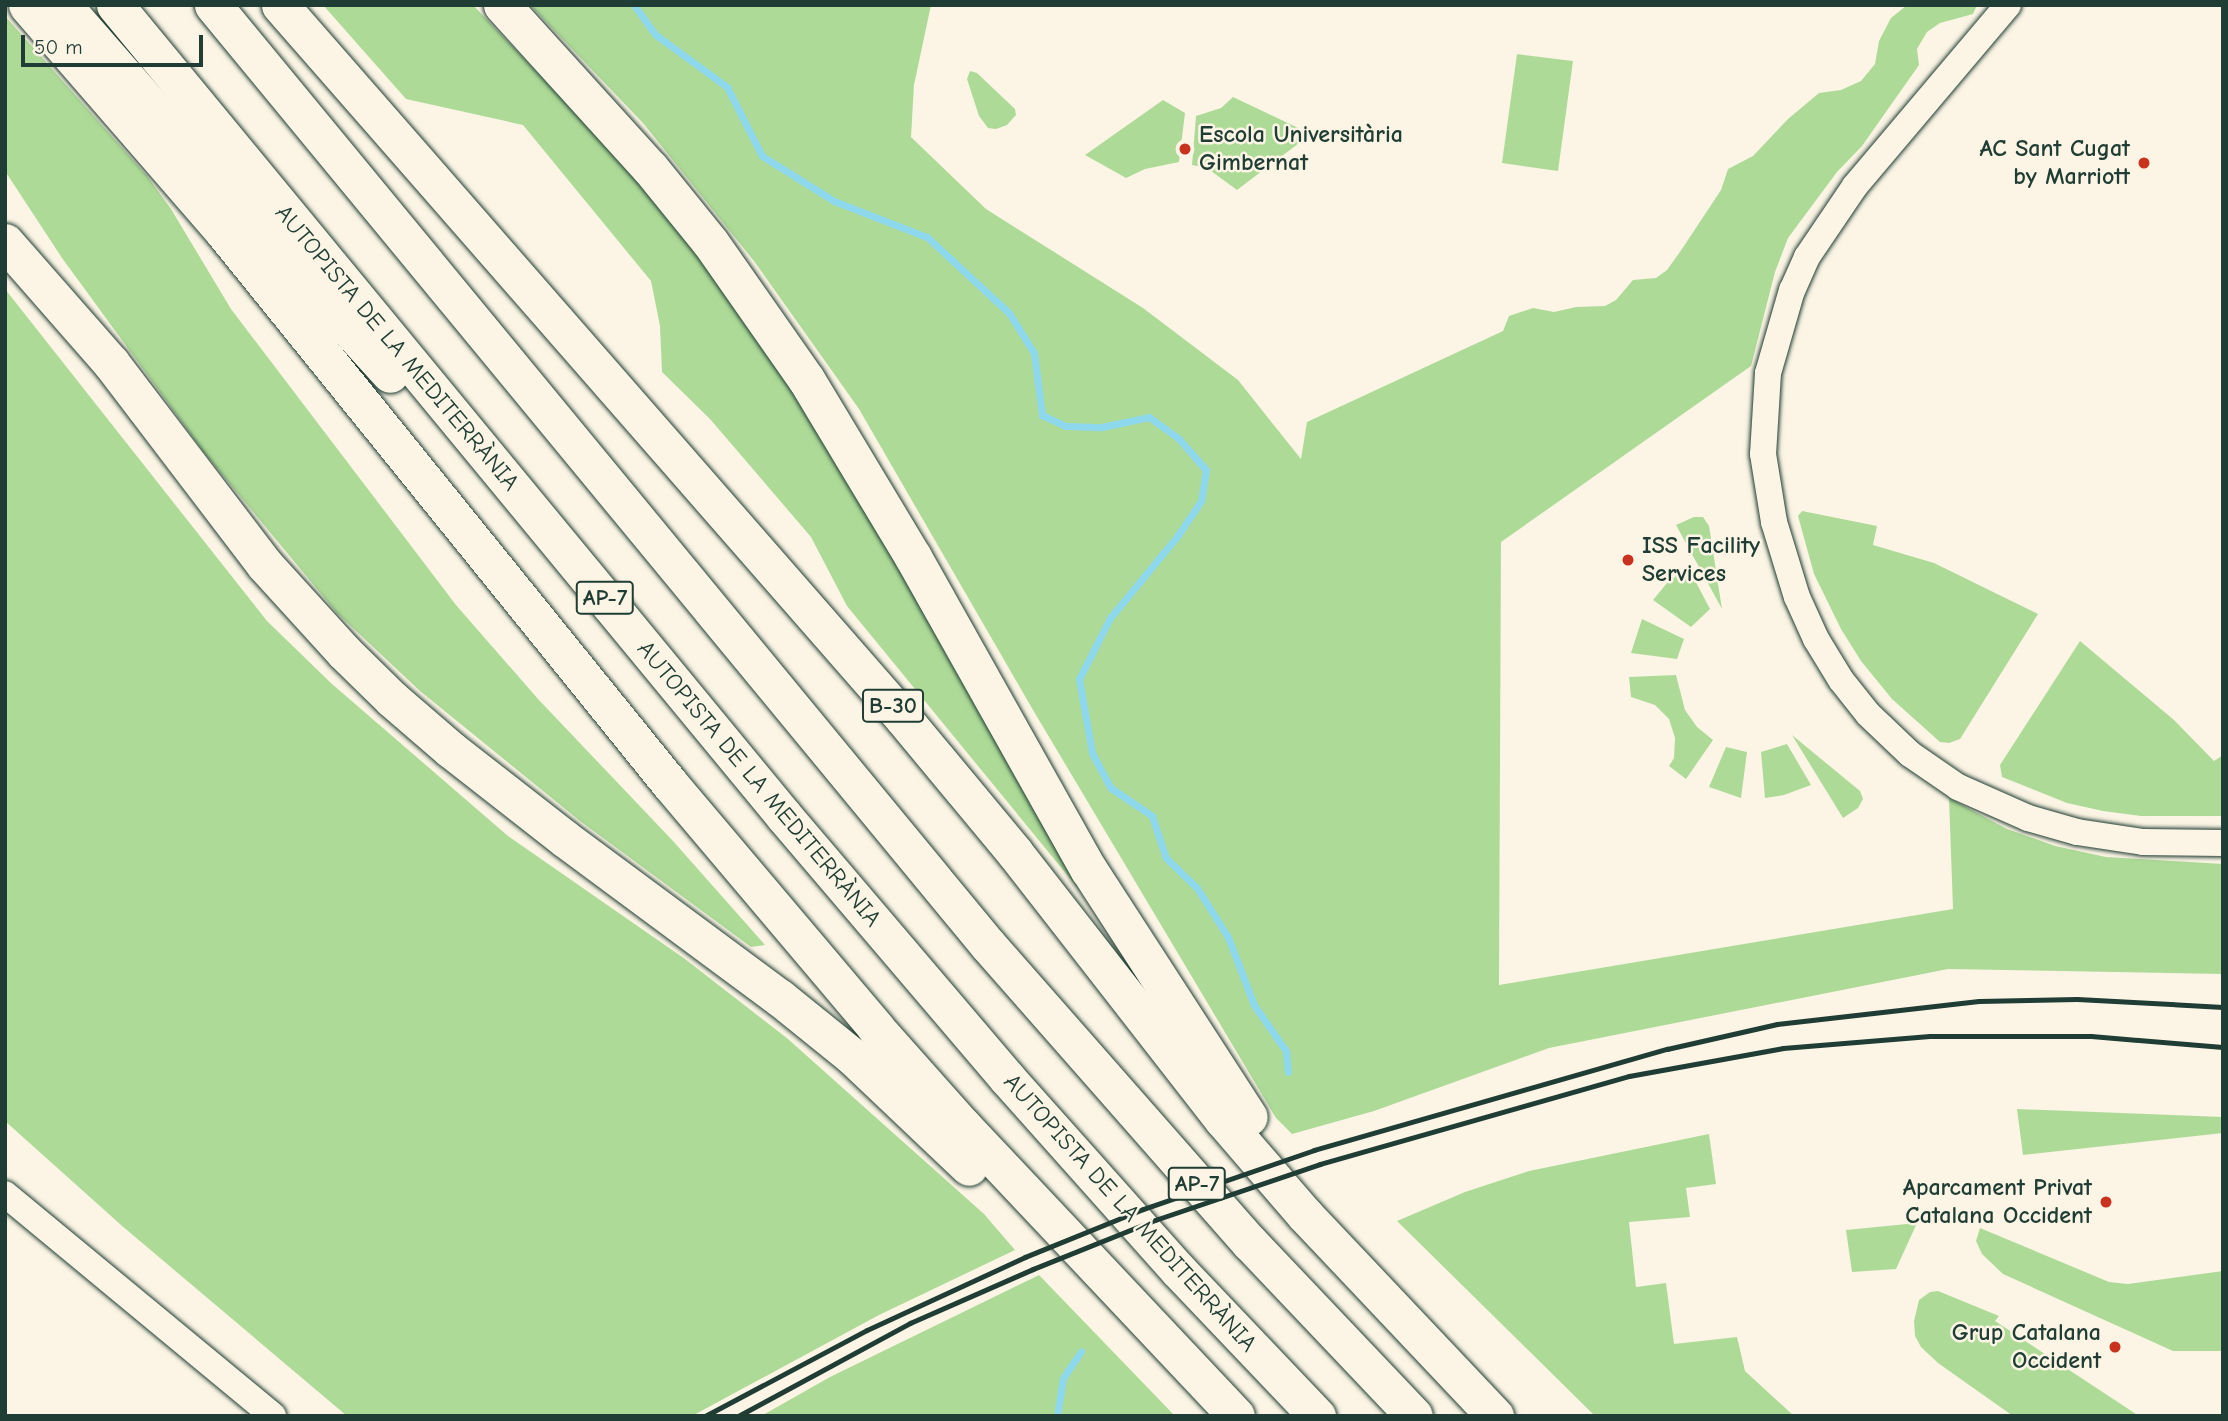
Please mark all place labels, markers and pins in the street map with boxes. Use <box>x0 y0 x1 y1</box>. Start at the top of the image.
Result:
place label: Escola Universitària Gimbernat <box>1199 121 1403 177</box>
place label: AC Sant Cugat by Marriott <box>1979 135 2130 191</box>
marker: Escola Universitària Gimbernat <box>1177 141 1193 157</box>
marker: AC Sant Cugat by Marriott <box>2136 155 2152 171</box>
place label: ISS Facility Services <box>1642 532 1760 588</box>
marker: ISS Facility Services <box>1620 552 1636 568</box>
place label: Aparcament Privat Catalana Occident <box>1903 1174 2092 1230</box>
marker: Aparcament Privat Catalana Occident <box>2098 1194 2114 1210</box>
place label: Grup Catalana Occident <box>1952 1319 2101 1375</box>
marker: Grup Catalana Occident <box>2107 1339 2123 1355</box>

